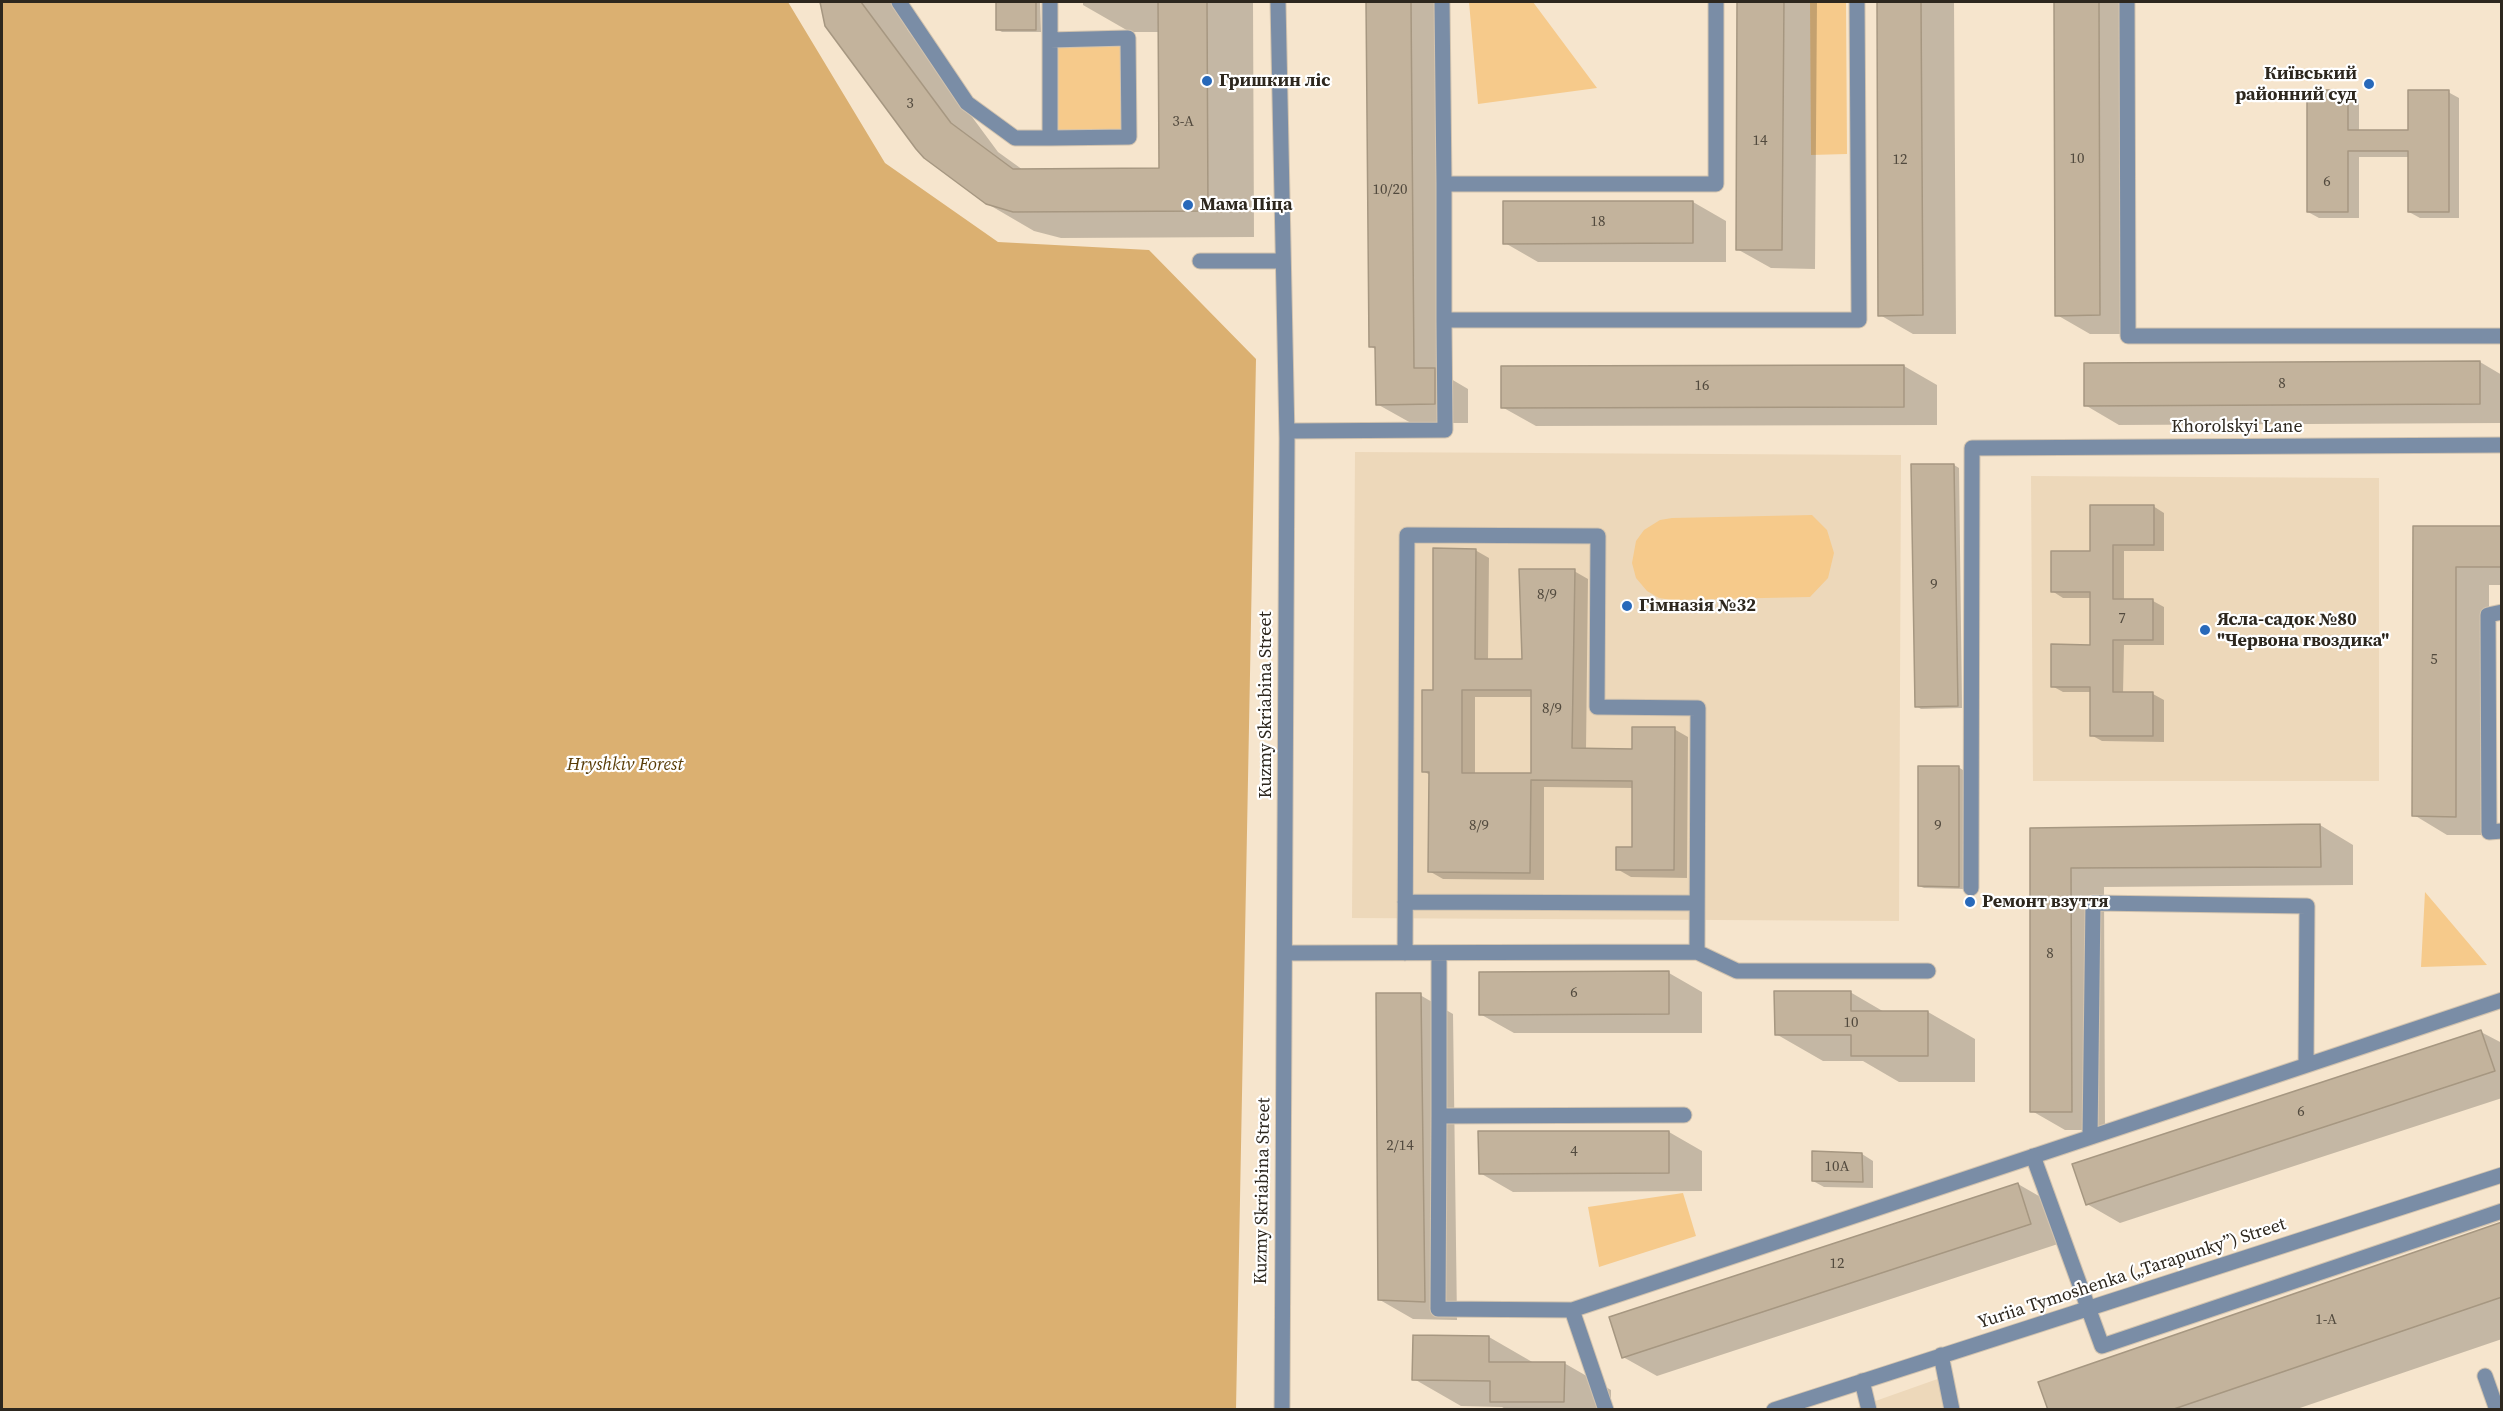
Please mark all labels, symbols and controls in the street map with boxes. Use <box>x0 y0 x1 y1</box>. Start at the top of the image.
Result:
place label: Київський районний суд <box>2235 63 2357 106</box>
place label: Гришкин ліс <box>1219 70 1330 92</box>
marker: Гришкин ліс <box>1200 74 1214 88</box>
marker: Київський районний суд <box>2362 77 2376 91</box>
house number: 3 <box>906 95 914 113</box>
house number: 3-А <box>1172 113 1194 131</box>
house number: 14 <box>1753 132 1767 150</box>
house number: 10 <box>2070 150 2084 168</box>
house number: 12 <box>1893 151 1907 169</box>
house number: 6 <box>2323 173 2331 191</box>
house number: 10/20 <box>1373 181 1407 199</box>
place label: Мама Піца <box>1200 194 1293 216</box>
marker: Мама Піца <box>1181 198 1195 212</box>
house number: 18 <box>1591 213 1605 231</box>
house number: 8 <box>2278 375 2286 393</box>
house number: 16 <box>1695 377 1709 395</box>
street label: Khorolskyi Lane <box>2171 416 2303 438</box>
house number: 9 <box>1930 576 1938 594</box>
house number: 8/9 <box>1537 586 1557 604</box>
place label: Гімназія №32 <box>1639 595 1756 617</box>
marker: Гімназія №32 <box>1620 599 1634 613</box>
place label: Ясла-садок №80 "Червона гвоздика" <box>2217 609 2389 652</box>
house number: 7 <box>2118 610 2126 628</box>
street label: Kuzmy Skriabina Street <box>1255 612 1277 798</box>
marker: Ясла-садок №80 "Червона гвоздика" <box>2198 623 2212 637</box>
house number: 5 <box>2430 651 2438 669</box>
house number: 8/9 <box>1542 700 1562 718</box>
park label: Hryshkiv Forest <box>567 754 683 776</box>
house number: 8/9 <box>1469 817 1489 835</box>
house number: 9 <box>1934 817 1942 835</box>
place label: Ремонт взуття <box>1982 891 2109 913</box>
marker: Ремонт взуття <box>1963 895 1977 909</box>
house number: 8 <box>2046 945 2054 963</box>
house number: 6 <box>1570 984 1578 1002</box>
house number: 10 <box>1844 1014 1858 1032</box>
street label: Kuzmy Skriabina Street <box>1251 1097 1275 1285</box>
house number: 6 <box>2297 1103 2305 1121</box>
house number: 2/14 <box>1386 1137 1414 1155</box>
house number: 4 <box>1570 1143 1578 1161</box>
house number: 10А <box>1825 1158 1849 1176</box>
street label: Yuriia Tymoshenka („Tarapunky”) Street <box>1975 1214 2289 1334</box>
house number: 12 <box>1830 1255 1844 1273</box>
house number: 1-А <box>2315 1311 2337 1329</box>

